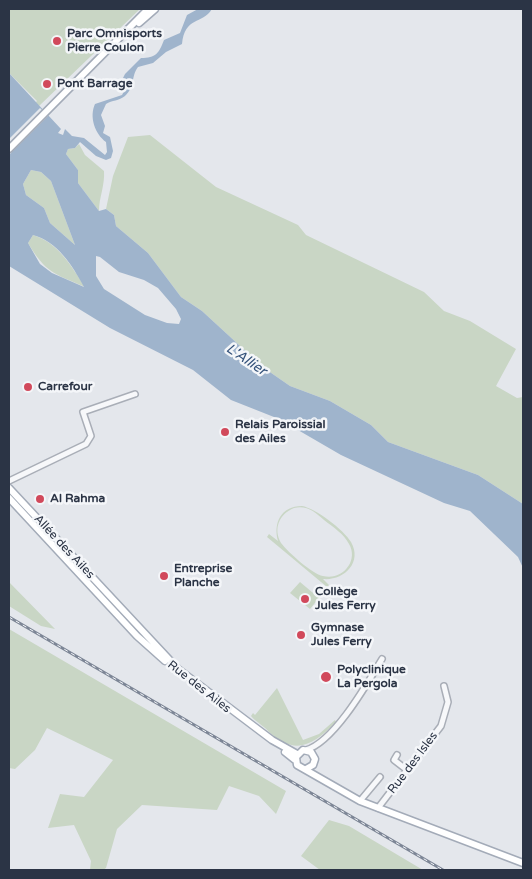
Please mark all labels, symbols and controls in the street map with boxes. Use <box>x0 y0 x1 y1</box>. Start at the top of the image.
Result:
place label: Parc Omnisports Pierre Coulon <box>67 27 162 55</box>
marker: Parc Omnisports Pierre Coulon <box>51 35 63 47</box>
place label: Pont Barrage <box>57 77 132 91</box>
marker: Pont Barrage <box>41 78 53 90</box>
water label: L'Allier <box>223 340 269 380</box>
place label: Carrefour <box>38 380 92 394</box>
marker: Carrefour <box>22 381 34 393</box>
place label: Relais Paroissial des Ailes <box>235 418 325 446</box>
marker: Relais Paroissial des Ailes <box>219 426 231 438</box>
place label: Al Rahma <box>50 492 105 506</box>
marker: Al Rahma <box>34 493 46 505</box>
street label: Allée des Ailes <box>31 512 97 582</box>
place label: Entreprise Planche <box>174 562 232 590</box>
marker: Entreprise Planche <box>158 570 170 582</box>
place label: Collège Jules Ferry <box>315 585 376 613</box>
marker: Collège Jules Ferry <box>299 593 311 605</box>
place label: Gymnase Jules Ferry <box>311 621 372 649</box>
marker: Gymnase Jules Ferry <box>295 629 307 641</box>
street label: Rue des Ailes <box>164 658 234 716</box>
place label: Polyclinique La Pergola <box>337 663 406 691</box>
marker: Polyclinique La Pergola <box>319 670 333 684</box>
street label: Rue des Isles <box>385 729 441 797</box>

